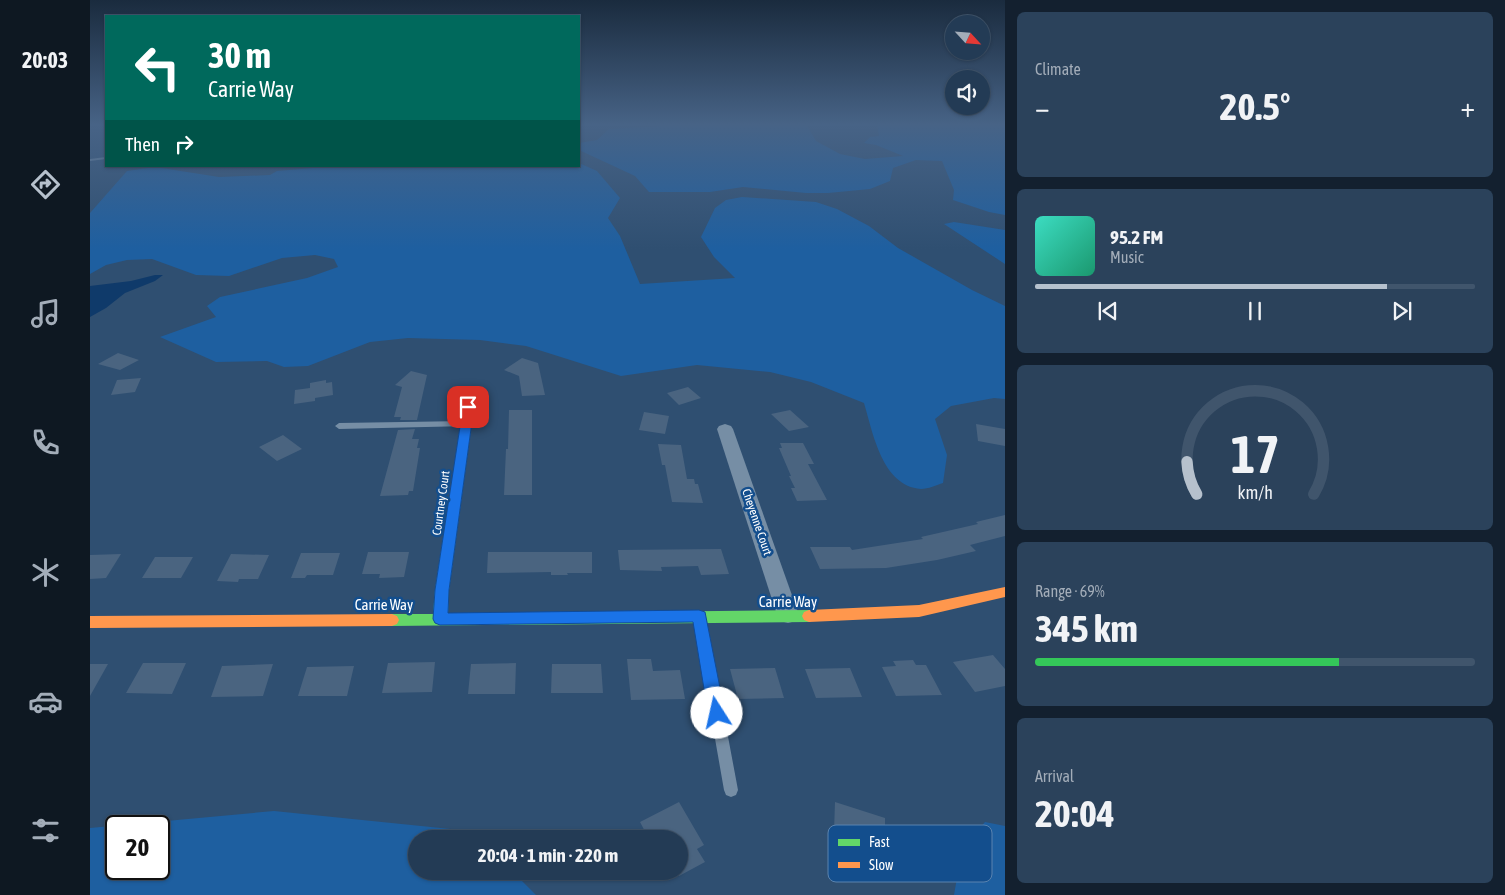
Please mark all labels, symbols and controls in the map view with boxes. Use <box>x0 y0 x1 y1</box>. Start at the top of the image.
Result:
north arrow <box>945 15 990 60</box>
map controls <box>945 15 990 115</box>
icon: left <box>125 35 190 100</box>
text: 30 m <box>208 35 271 75</box>
text: 20:03 <box>22 47 68 73</box>
text: Climate <box>1035 60 1081 78</box>
button: sound <box>945 70 990 115</box>
text: Carrie Way <box>208 76 294 102</box>
text: 20.5° <box>1220 85 1290 128</box>
text: − <box>1035 91 1050 123</box>
text: + <box>1460 91 1475 123</box>
icon: right <box>170 130 198 158</box>
text: Then <box>125 133 160 155</box>
icon: directions <box>28 167 63 202</box>
text: 95.2 FM <box>1110 226 1163 248</box>
text: Music <box>1110 248 1144 266</box>
icon: music <box>28 296 63 331</box>
icon: previous <box>1094 297 1122 325</box>
icon: pause <box>1241 297 1269 325</box>
icon: next <box>1388 297 1416 325</box>
pin <box>447 386 489 428</box>
icon: arrive <box>454 393 482 421</box>
text: 17 <box>1231 424 1279 484</box>
icon: phone <box>28 425 63 460</box>
street label: Courtney Court <box>430 469 453 536</box>
text: km/h <box>1237 482 1273 503</box>
street label: Cheyenne Court <box>739 487 775 558</box>
icon: climate <box>28 555 63 590</box>
text: Range · 69% <box>1035 582 1105 600</box>
street label: Carrie Way <box>759 593 817 610</box>
street label: Carrie Way <box>355 596 413 613</box>
text: 345 km <box>1035 607 1138 650</box>
icon: car <box>28 684 63 719</box>
position arrow <box>690 686 742 738</box>
text: Arrival <box>1035 767 1074 785</box>
text: 20:04 <box>1035 792 1115 835</box>
icon: filters <box>28 813 63 848</box>
speed limit sign: 20 <box>105 815 170 880</box>
legend <box>828 825 992 882</box>
text: Fast <box>869 834 890 850</box>
text: 20:04 · 1 min · 220 m <box>478 844 618 866</box>
text: Slow <box>869 857 894 873</box>

